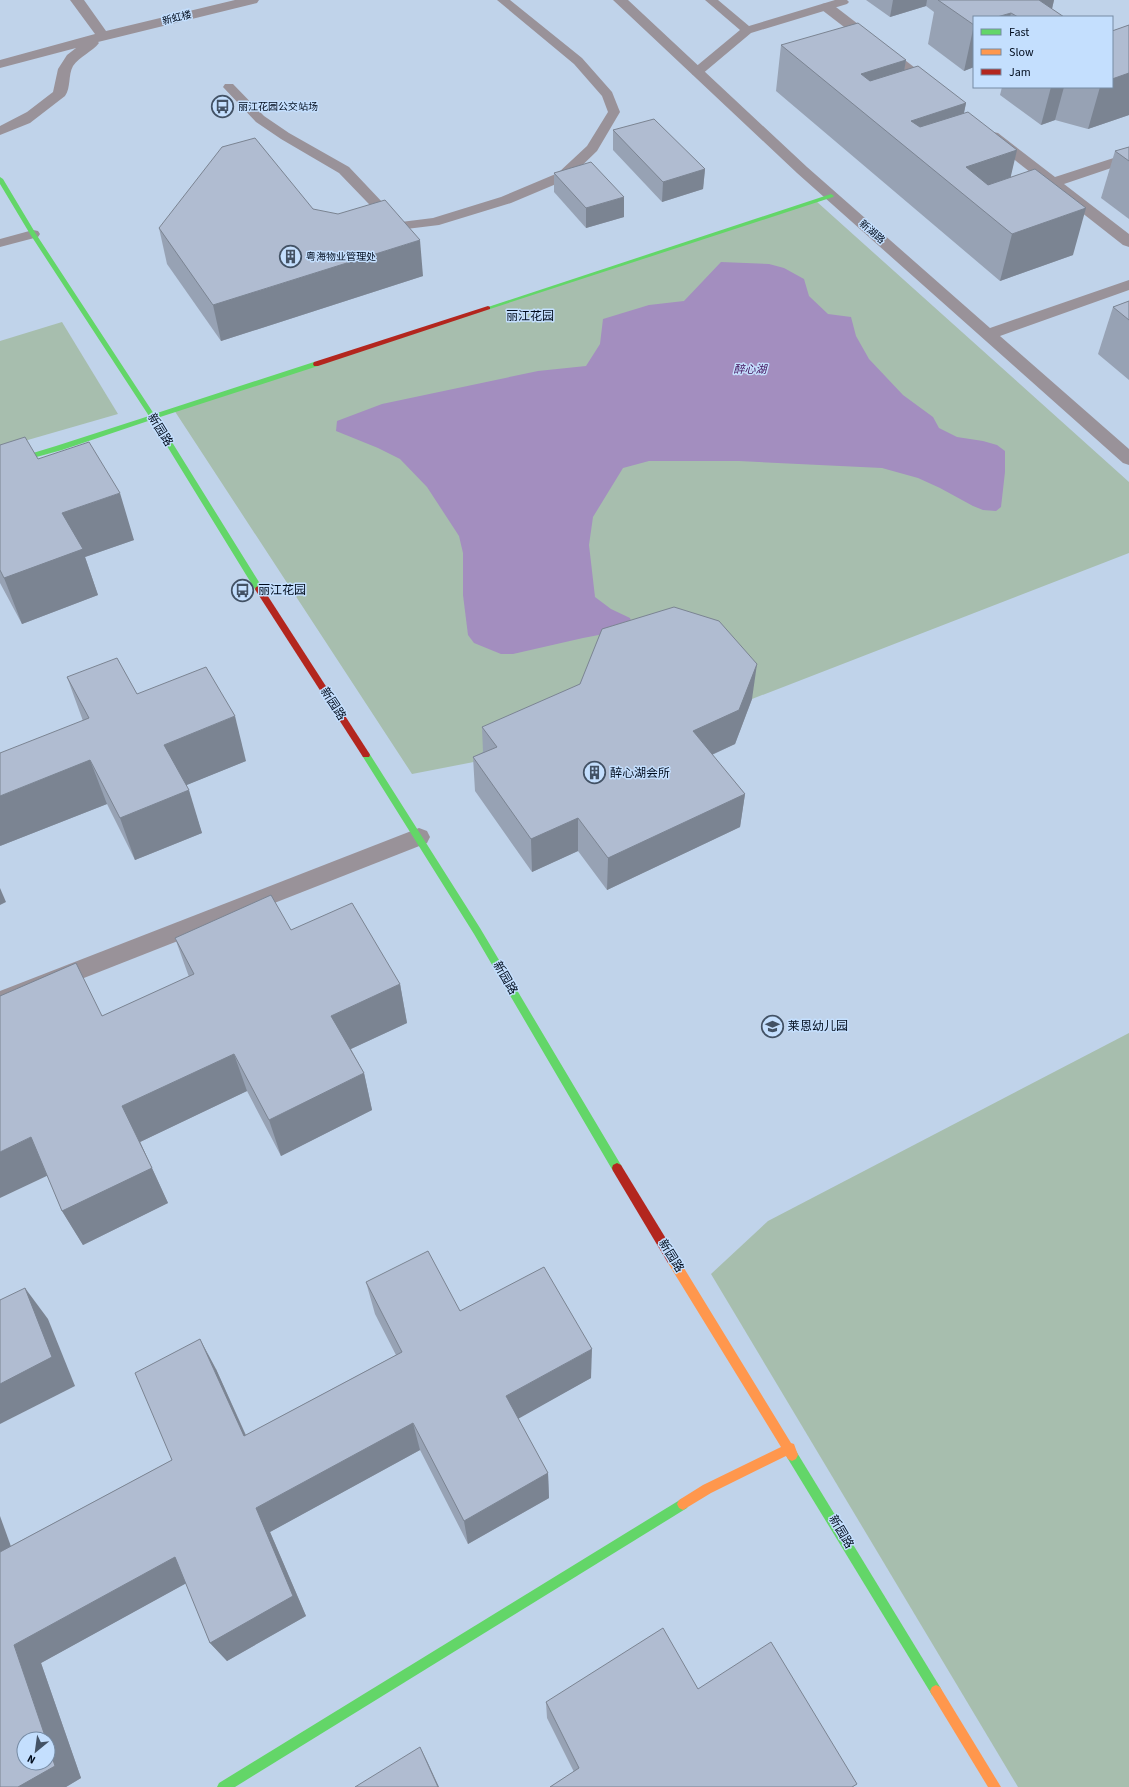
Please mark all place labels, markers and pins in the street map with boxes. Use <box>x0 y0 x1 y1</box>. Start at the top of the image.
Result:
bus stop icon: 丽江花园公交站场 <box>210 94 236 120</box>
place label: 丽江花园公交站场 <box>238 100 318 114</box>
building icon: 粤海物业管理处 <box>277 244 303 270</box>
place label: 粤海物业管理处 <box>306 250 376 264</box>
bus stop icon: 丽江花园 <box>229 577 255 603</box>
place label: 丽江花园 <box>258 582 306 599</box>
building icon: 醉心湖会所 <box>581 760 607 786</box>
place label: 醉心湖会所 <box>610 765 670 782</box>
school or university icon: 莱恩幼儿园 <box>759 1013 785 1039</box>
place label: 莱恩幼儿园 <box>788 1018 848 1035</box>

